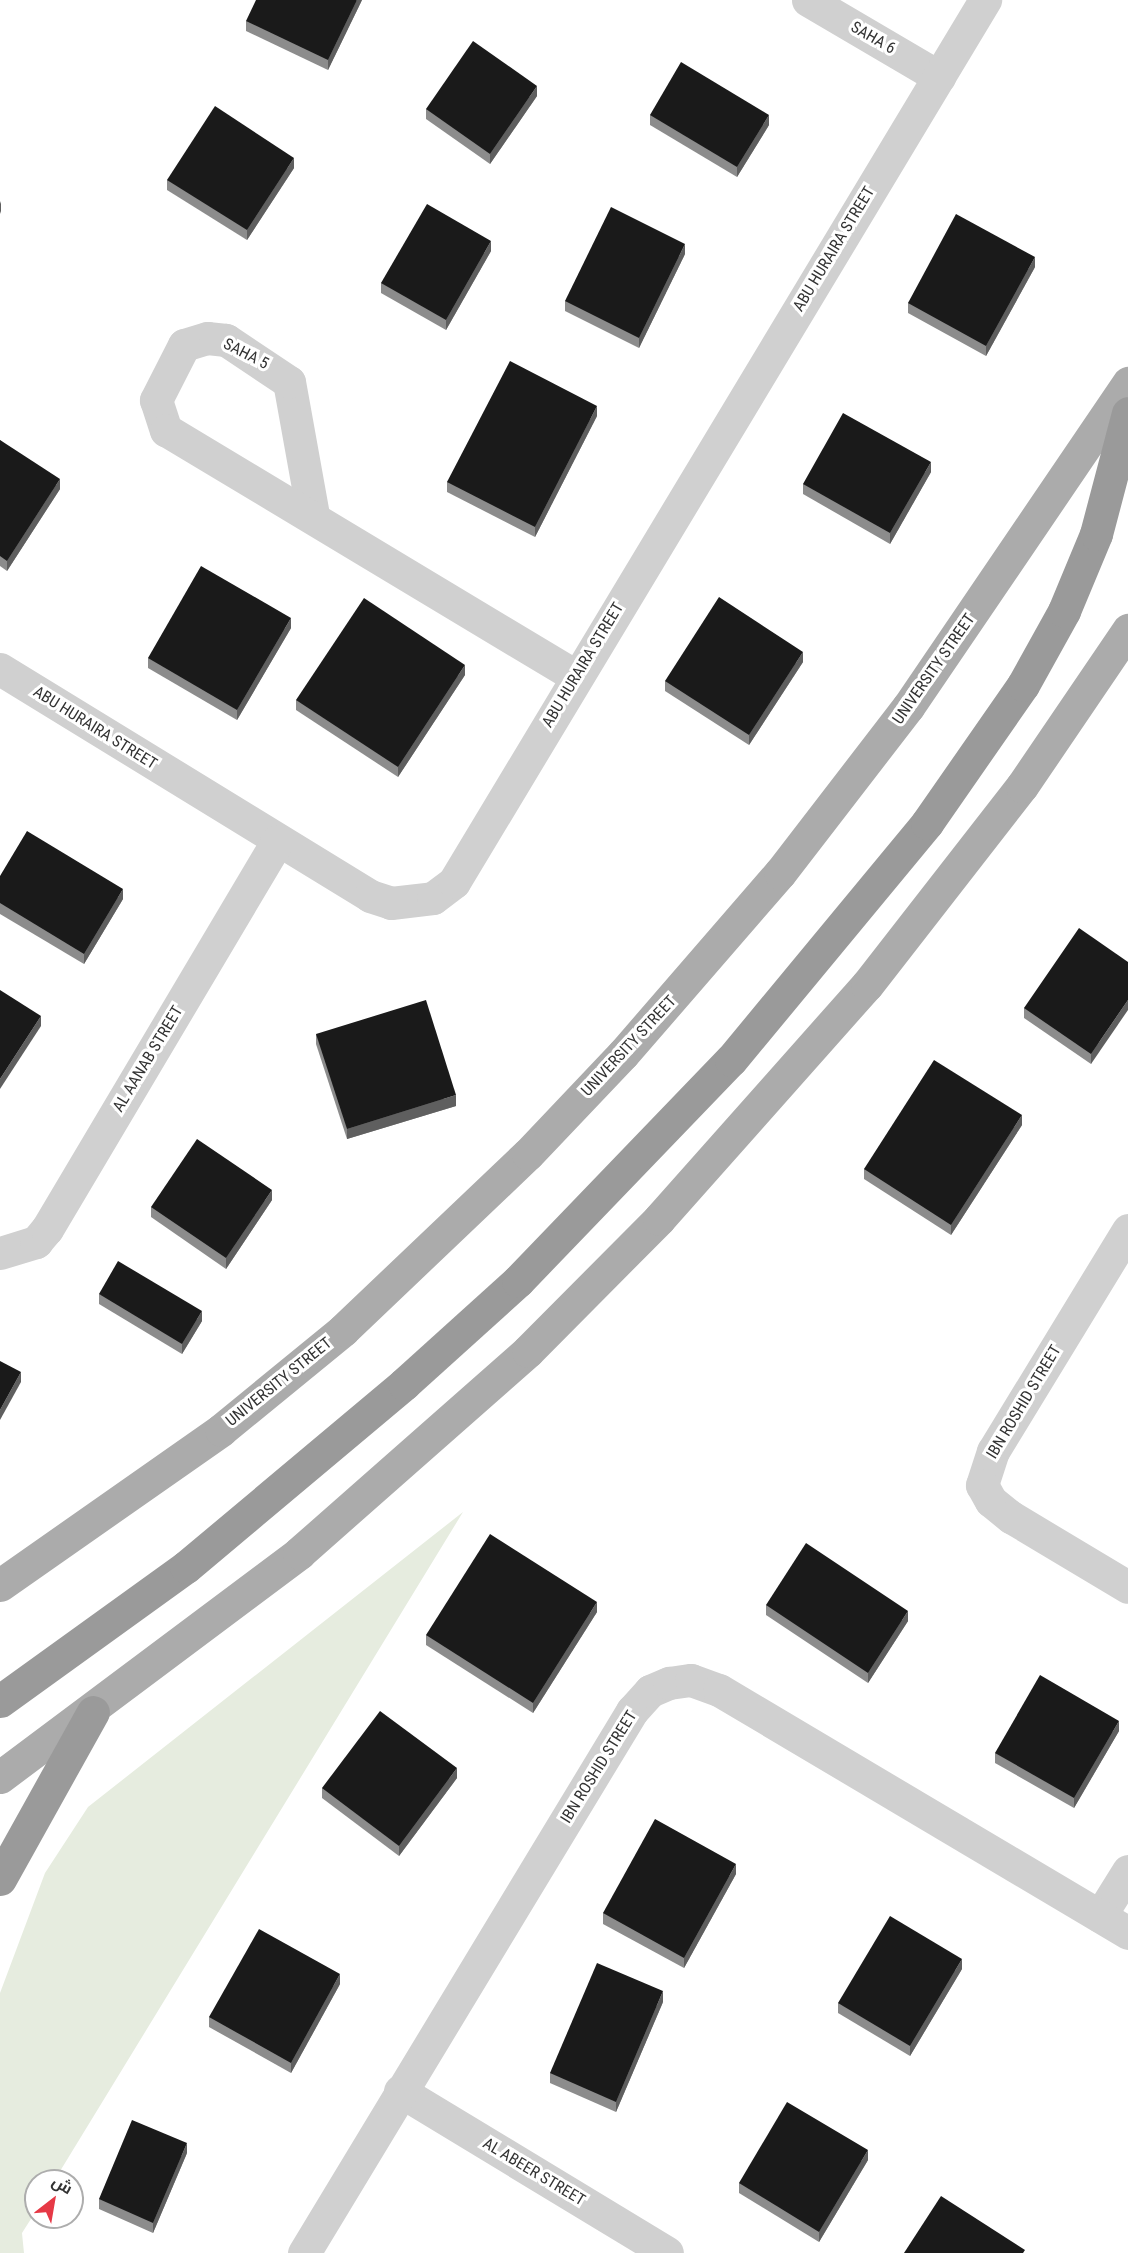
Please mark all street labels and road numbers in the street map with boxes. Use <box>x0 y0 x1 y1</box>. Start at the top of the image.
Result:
street label: SAHA 6 <box>847 18 899 58</box>
street label: ABU HURAIRA STREET <box>789 183 879 315</box>
street label: SAHA 5 <box>220 334 272 374</box>
street label: ABU HURAIRA STREET <box>538 599 628 731</box>
street label: UNIVERSITY STREET <box>889 610 979 728</box>
street label: ABU HURAIRA STREET <box>30 682 160 774</box>
street label: UNIVERSITY STREET <box>578 992 680 1100</box>
street label: AL AANAB STREET <box>109 1003 187 1115</box>
street label: UNIVERSITY STREET <box>222 1334 336 1430</box>
street label: IBN ROSHID STREET <box>983 1342 1065 1462</box>
street label: IBN ROSHID STREET <box>557 1707 641 1827</box>
street label: AL ABEER STREET <box>479 2134 589 2210</box>

